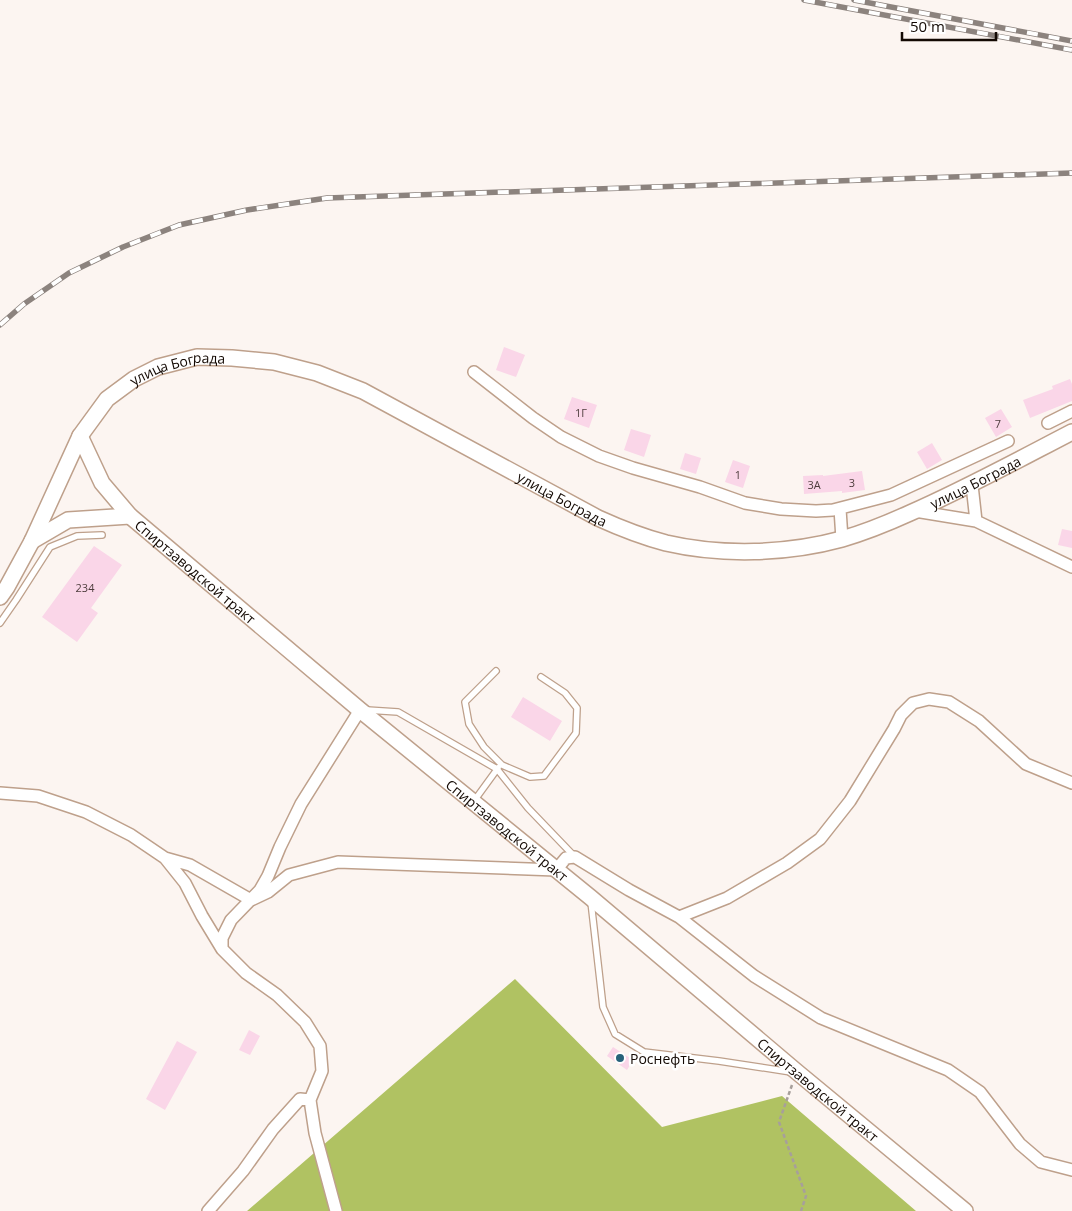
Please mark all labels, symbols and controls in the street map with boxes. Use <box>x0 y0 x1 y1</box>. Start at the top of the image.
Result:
scale bar <box>902 10 996 42</box>
text: 50 m <box>910 16 945 36</box>
street label: улица Бограда <box>125 347 225 389</box>
house number: 1Г <box>575 405 587 420</box>
house number: 7 <box>995 416 1001 431</box>
street label: улица Бограда <box>927 451 1024 512</box>
street label: улица Бограда <box>514 467 610 530</box>
house number: 1 <box>735 467 741 482</box>
house number: 3 <box>849 475 855 490</box>
house number: 3А <box>807 477 821 492</box>
street label: Спиртзаводской тракт <box>131 515 260 628</box>
house number: 234 <box>76 580 95 595</box>
street label: Спиртзаводской тракт <box>442 774 573 886</box>
street label: Спиртзаводской тракт <box>754 1033 883 1146</box>
place label: Роснефть <box>630 1049 695 1068</box>
marker: Роснефть <box>614 1052 626 1064</box>

